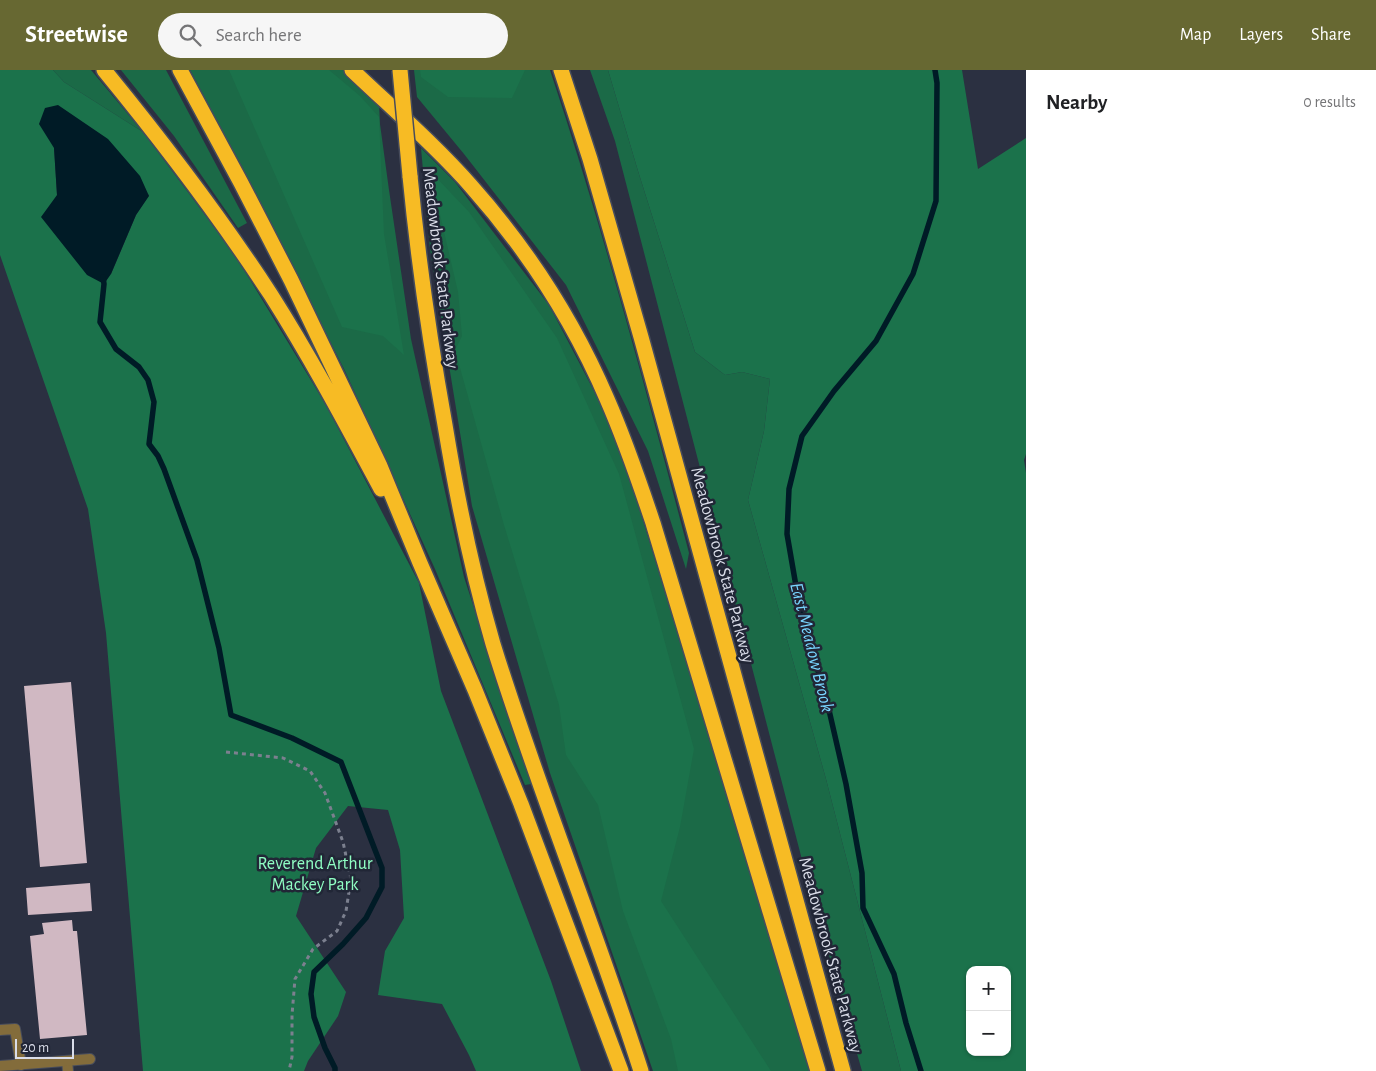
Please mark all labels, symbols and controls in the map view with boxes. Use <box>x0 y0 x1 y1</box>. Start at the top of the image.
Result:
search box <box>158 13 508 58</box>
icon: search <box>176 21 204 49</box>
text: Streetwise <box>25 23 128 47</box>
text: Search here <box>216 26 302 45</box>
text: Map <box>1180 26 1211 44</box>
text: Layers <box>1239 26 1283 44</box>
text: Share <box>1311 26 1351 44</box>
text: Nearby <box>1046 92 1107 113</box>
text: 0 results <box>1303 94 1356 110</box>
street label: Meadowbrook State Parkway <box>419 167 461 370</box>
street label: Meadowbrook State Parkway <box>687 465 757 666</box>
water label: East Meadow Brook <box>786 581 837 714</box>
park label: Reverend Arthur Mackey Park <box>258 855 373 894</box>
street label: Meadowbrook State Parkway <box>795 855 865 1056</box>
map controls <box>966 966 1011 1056</box>
button: + <box>966 966 1011 1011</box>
button: − <box>966 1011 1011 1056</box>
scale bar <box>15 1036 74 1059</box>
text: 20 m <box>22 1041 49 1055</box>

